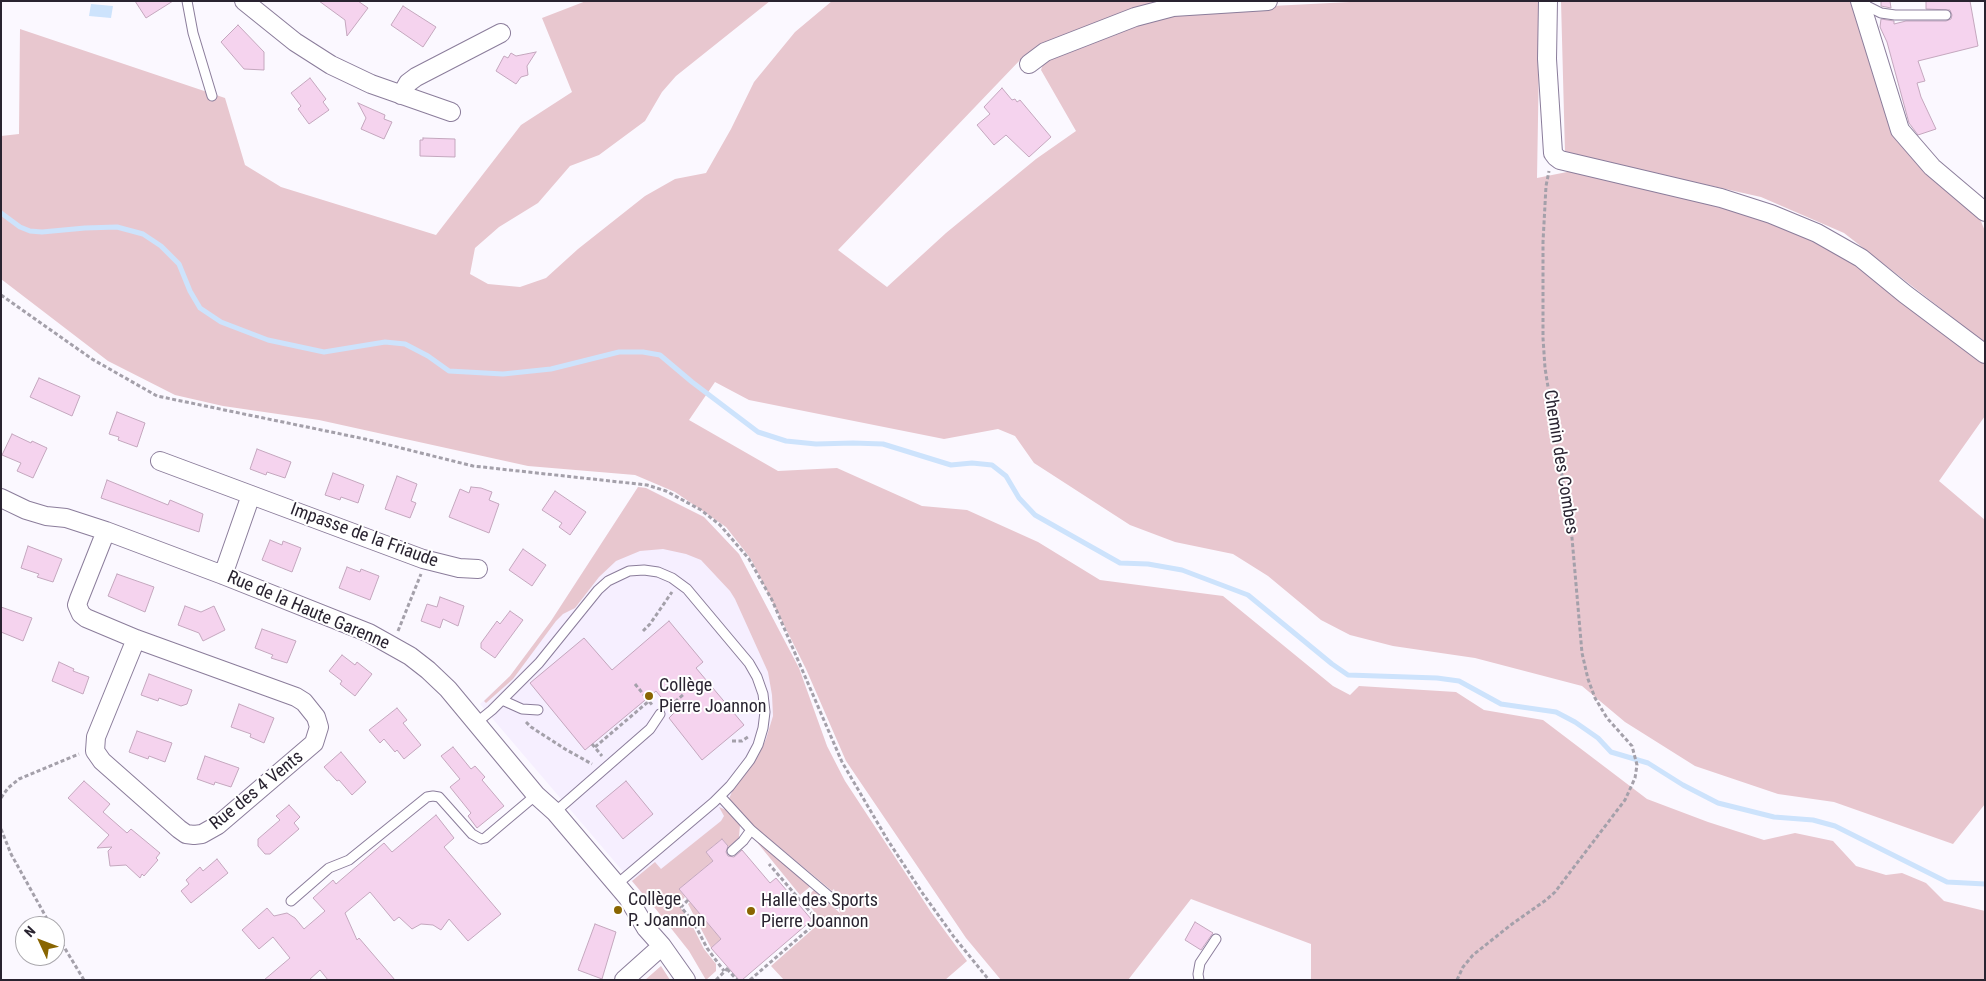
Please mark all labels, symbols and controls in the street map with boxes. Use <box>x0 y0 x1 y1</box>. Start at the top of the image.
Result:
street label: Chemin des Combes <box>1538 388 1582 536</box>
street label: Impasse de la Friaude <box>287 499 441 573</box>
street label: Rue de la Haute Garenne <box>223 567 393 655</box>
place label: Collège Pierre Joannon <box>659 675 766 718</box>
marker: Collège Pierre Joannon <box>643 690 655 702</box>
street label: Rue des 4 Vents <box>206 747 308 835</box>
place label: Collège P. Joannon <box>628 889 706 932</box>
place label: Halle des Sports Pierre Joannon <box>761 890 878 932</box>
marker: Collège P. Joannon <box>612 904 624 916</box>
marker: Halle des Sports Pierre Joannon <box>745 905 757 917</box>
north arrow <box>15 916 65 966</box>
text: N <box>21 923 39 940</box>

